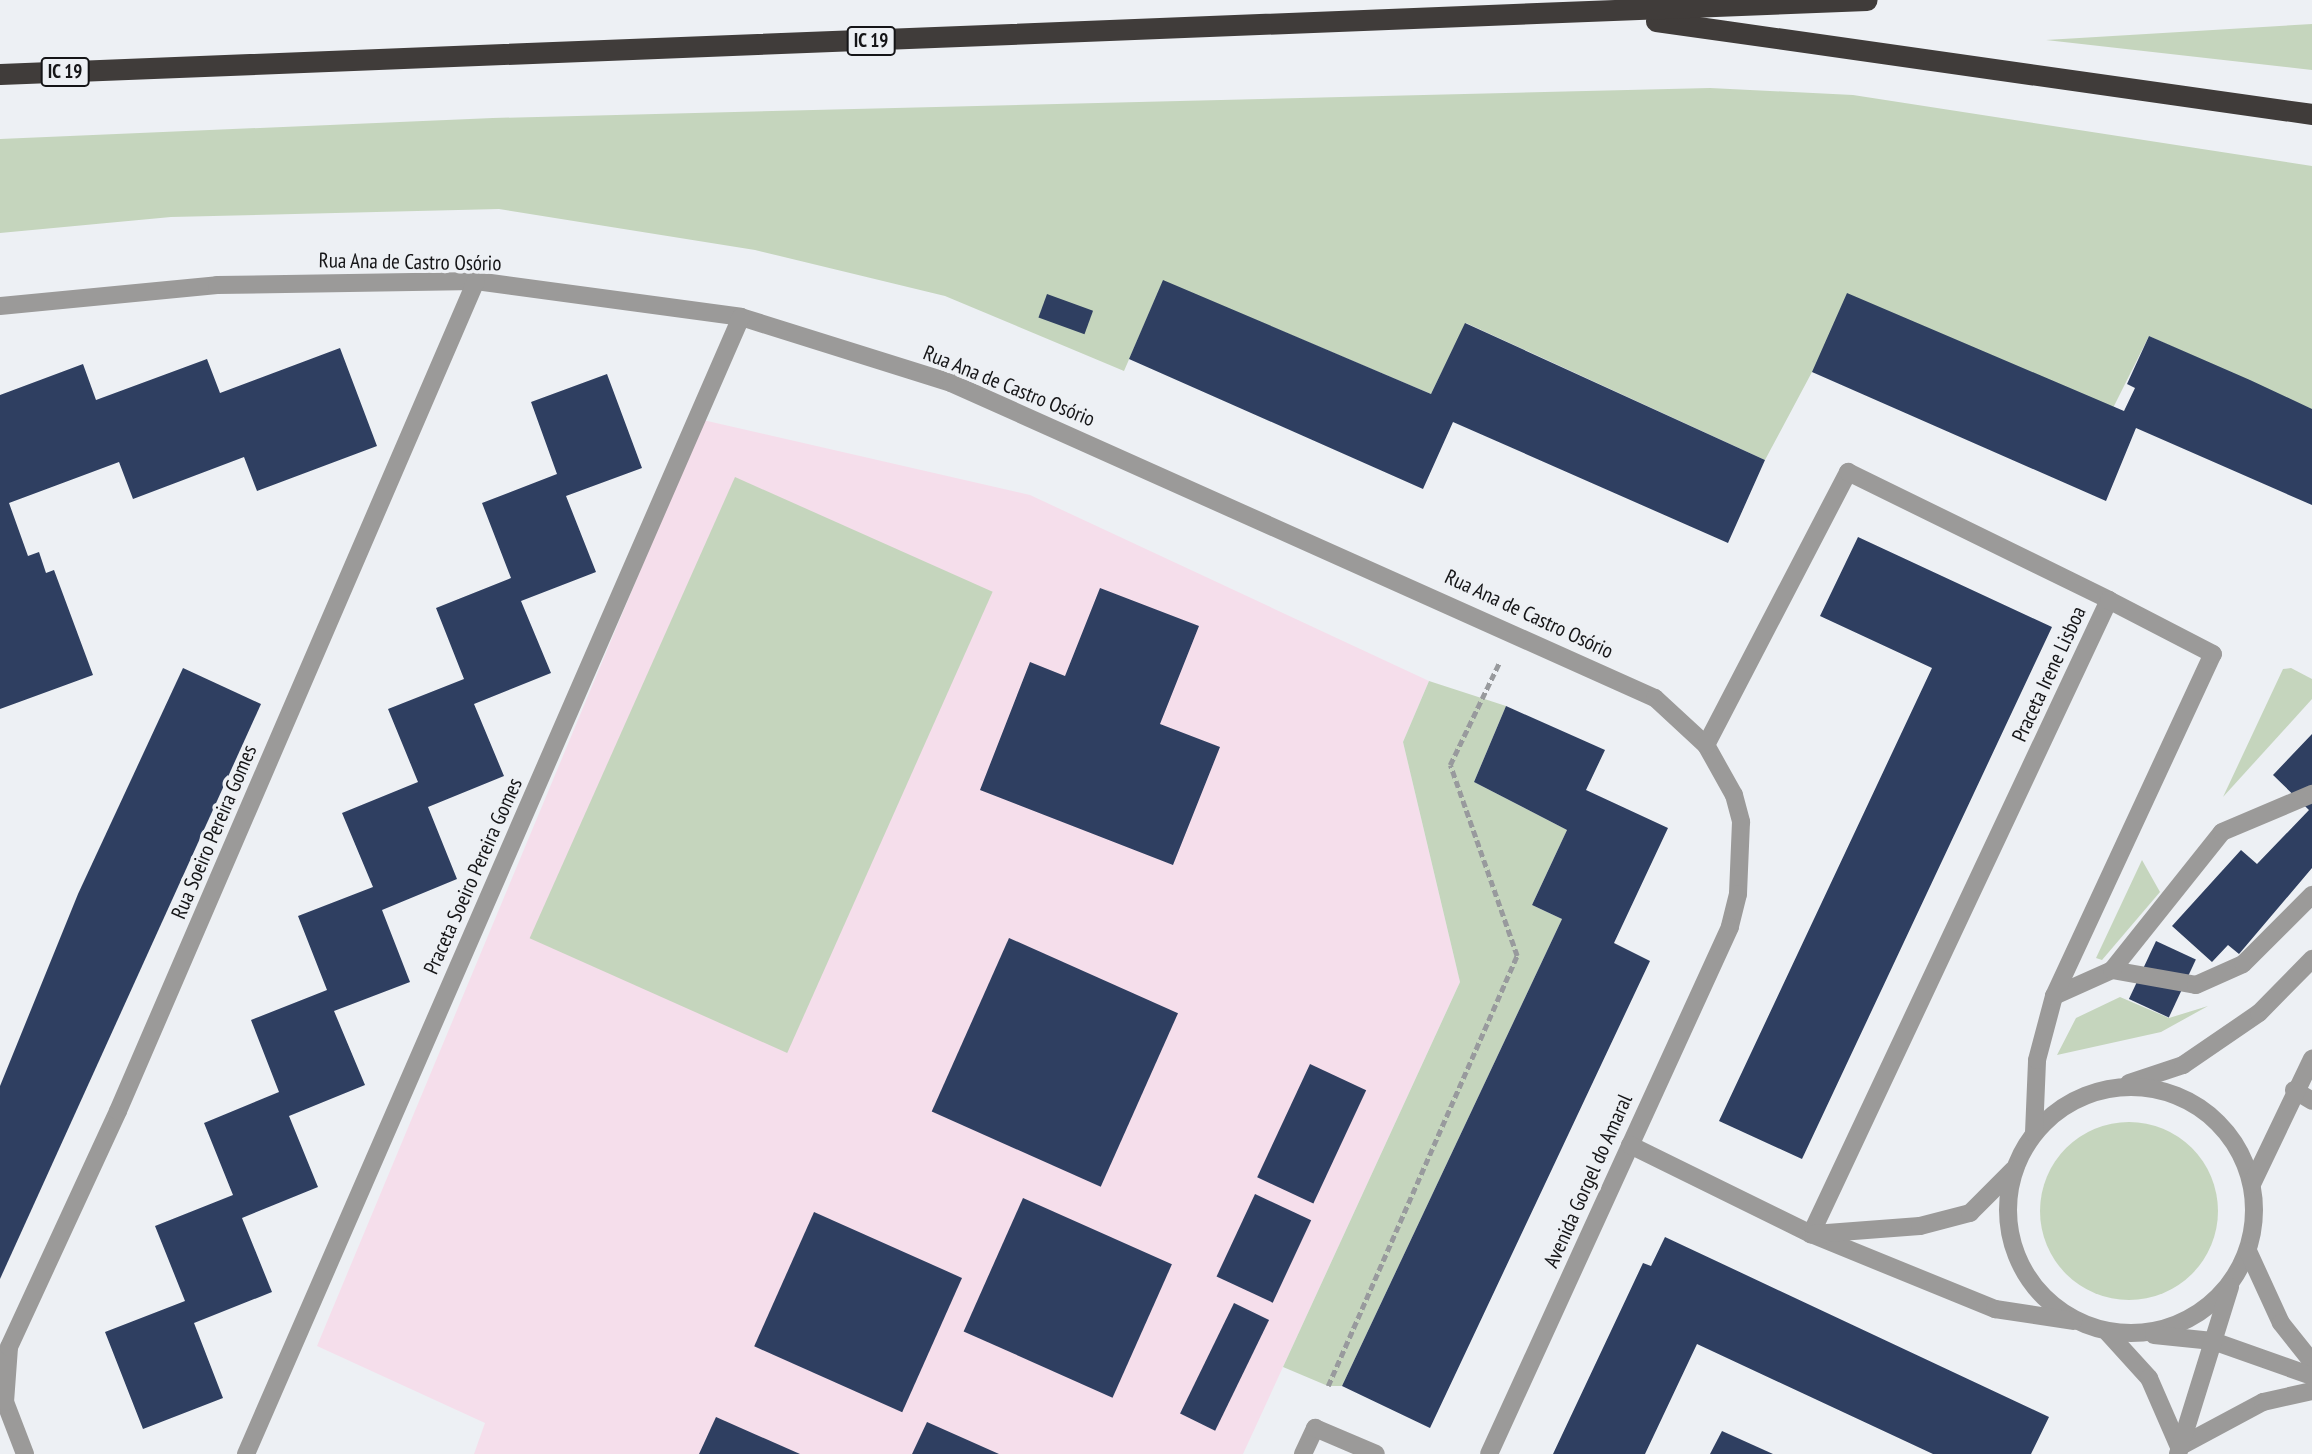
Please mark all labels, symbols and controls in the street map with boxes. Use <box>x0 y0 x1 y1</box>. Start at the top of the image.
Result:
road number: IC 19 <box>845 25 897 56</box>
road number: IC 19 <box>39 57 91 88</box>
street label: Rua Ana de Castro Osório <box>318 248 502 276</box>
street label: Rua Ana de Castro Osório <box>919 340 1099 432</box>
street label: Rua Ana de Castro Osório <box>1441 564 1617 664</box>
street label: Praceta Irene Lisboa <box>2007 602 2091 746</box>
street label: Rua Soeiro Pereira Gomes <box>166 741 262 923</box>
street label: Praceta Soeiro Pereira Gomes <box>418 774 528 978</box>
street label: Avenida Gorgel do Amaral <box>1538 1090 1638 1272</box>

